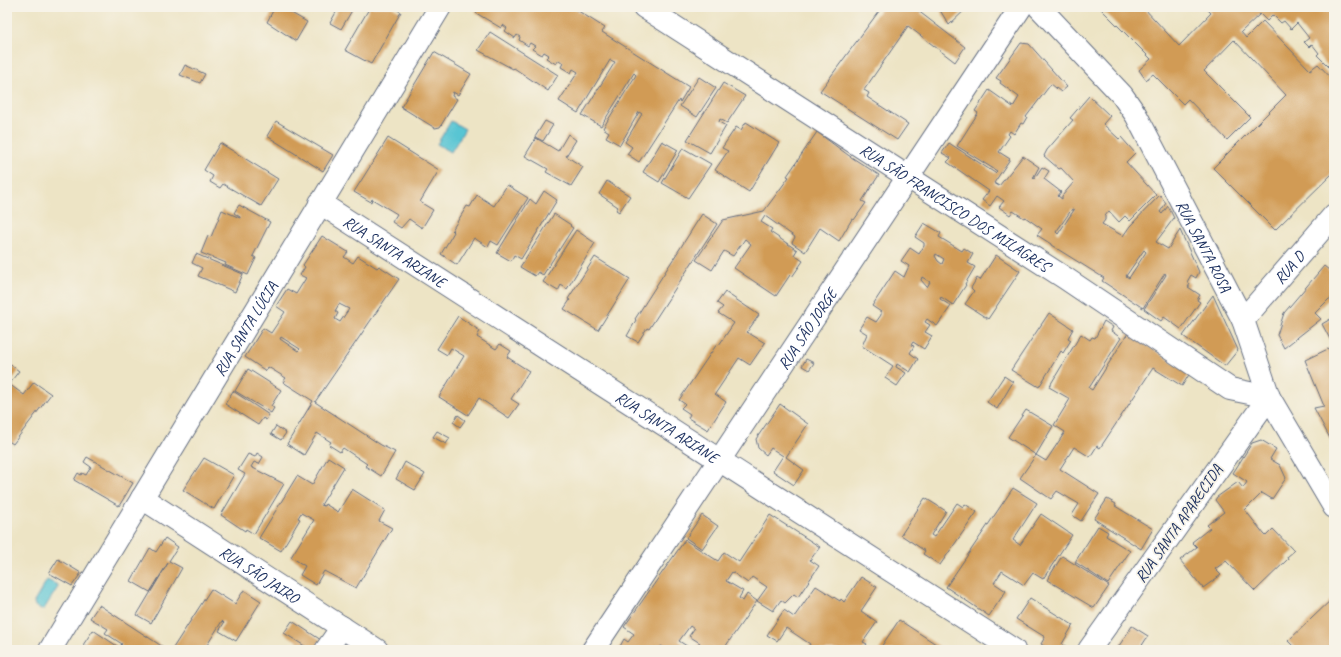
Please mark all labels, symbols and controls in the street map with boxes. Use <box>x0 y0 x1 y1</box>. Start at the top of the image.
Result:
street label: RUA SÃO FRANCISCO DOS MILAGRES <box>856 140 1056 278</box>
street label: RUA SANTA ROSA <box>1171 197 1236 297</box>
street label: RUA SANTA ARIANE <box>339 212 451 294</box>
street label: RUA D <box>1270 246 1310 288</box>
street label: RUA SANTA LÚCIA <box>210 277 283 380</box>
street label: RUA SÃO JORGE <box>774 283 843 374</box>
street label: RUA SANTA ARIANE <box>612 387 724 469</box>
street label: RUA SANTA APARECIDA <box>1131 460 1228 586</box>
street label: RUA SÃO JAIRO <box>215 542 304 609</box>

